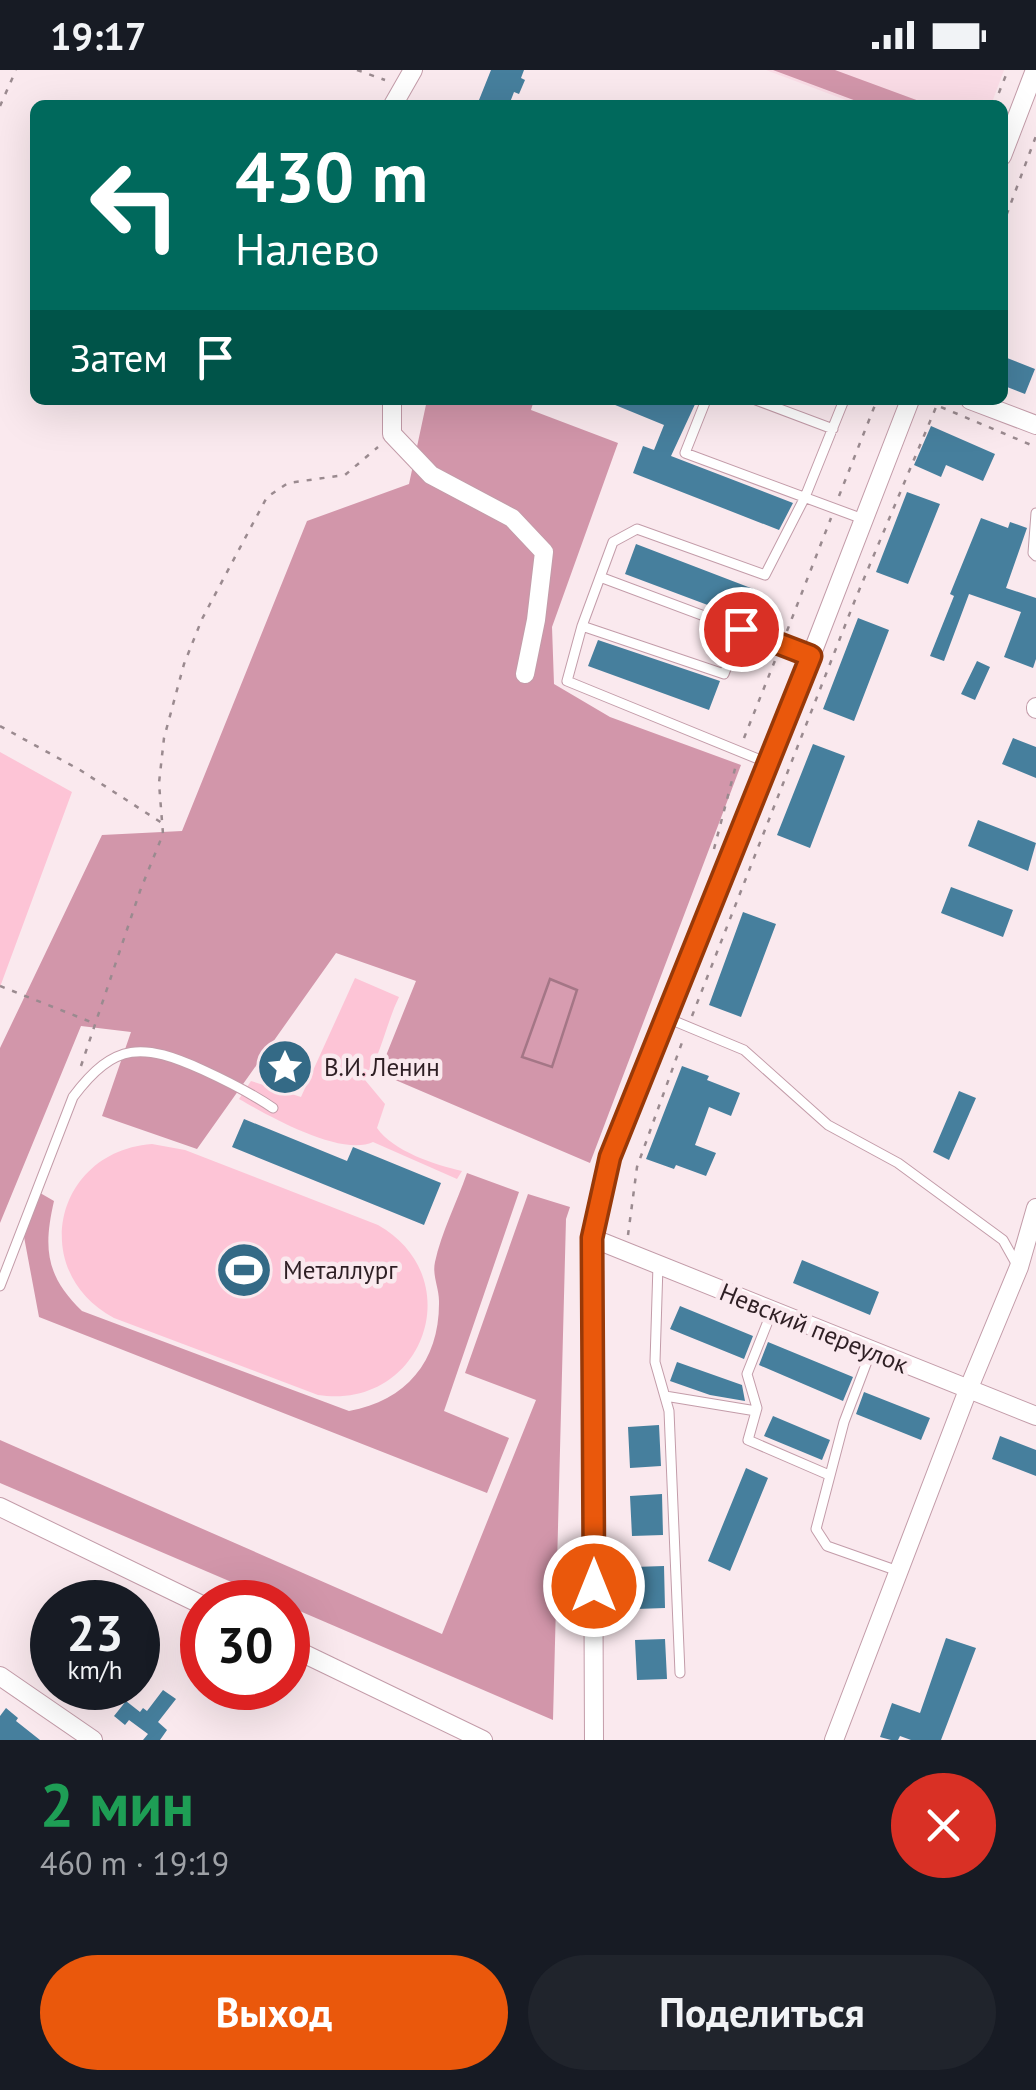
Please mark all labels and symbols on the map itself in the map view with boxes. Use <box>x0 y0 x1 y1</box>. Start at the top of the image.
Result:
pin <box>699 587 784 672</box>
place icon: В.И. Ленин <box>255 1037 315 1097</box>
place label: В.И. Ленин <box>324 1051 440 1083</box>
sports icon: Металлург <box>214 1240 274 1300</box>
place label: Металлург <box>283 1254 398 1286</box>
street label: Невский переулок <box>715 1276 913 1380</box>
position arrow <box>542 1534 646 1638</box>
speed limit sign: 30 <box>180 1580 310 1710</box>

